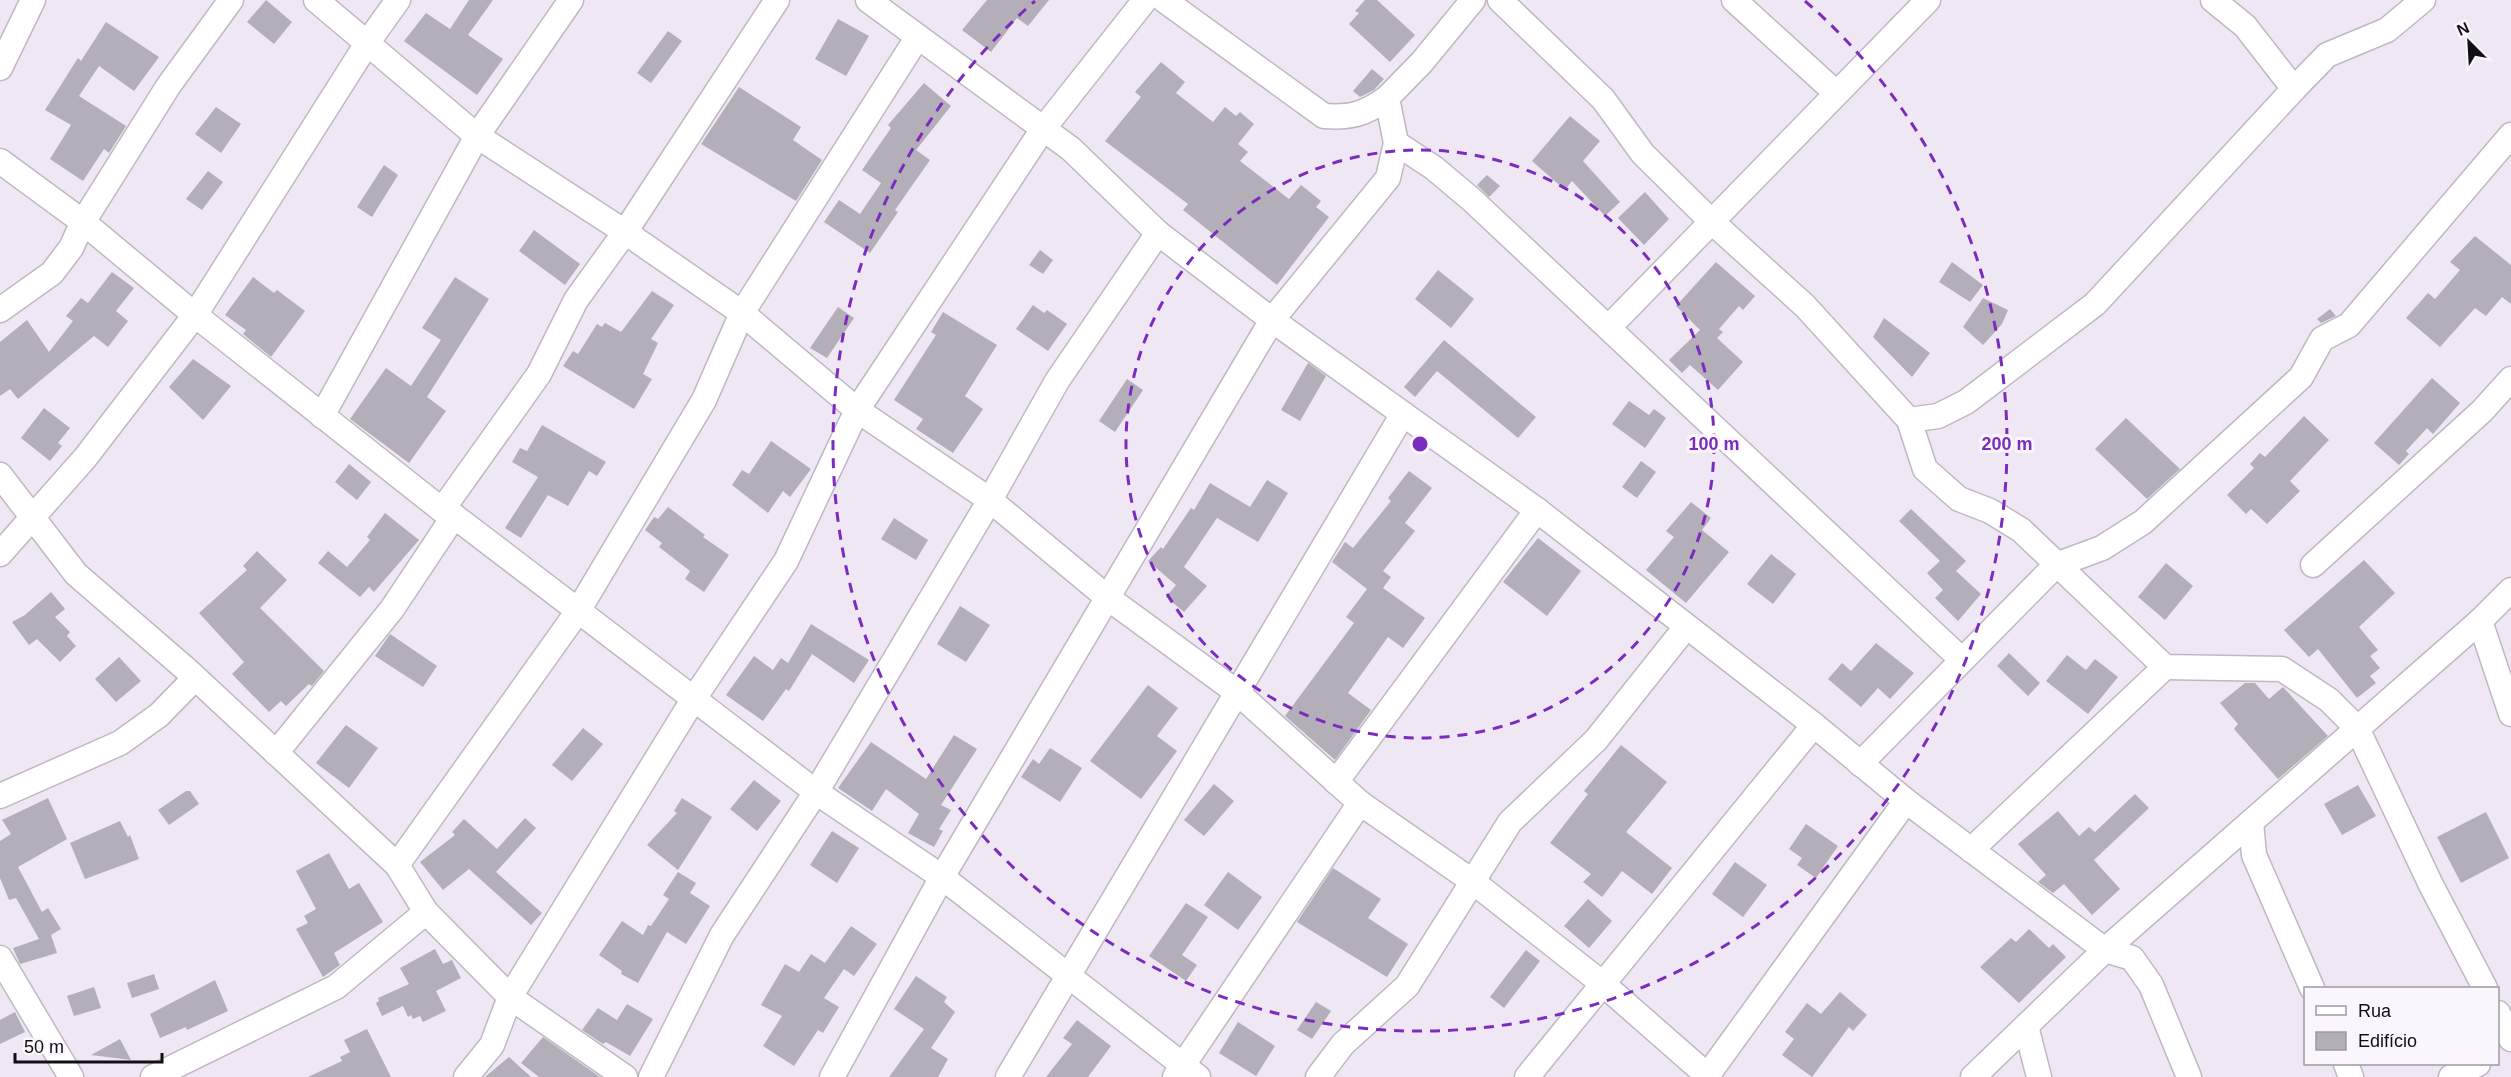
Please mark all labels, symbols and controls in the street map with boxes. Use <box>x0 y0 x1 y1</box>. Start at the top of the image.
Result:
north arrow <box>2439 12 2499 72</box>
text: N <box>2454 19 2472 39</box>
centre of rings <box>1410 434 1430 454</box>
text: 100 m <box>1688 434 1740 454</box>
text: 200 m <box>1981 434 2033 454</box>
legend <box>2304 987 2499 1065</box>
text: Rua <box>2358 1001 2392 1021</box>
scale bar <box>15 1026 162 1064</box>
text: Edifício <box>2358 1031 2417 1051</box>
text: 50 m <box>24 1037 64 1057</box>

